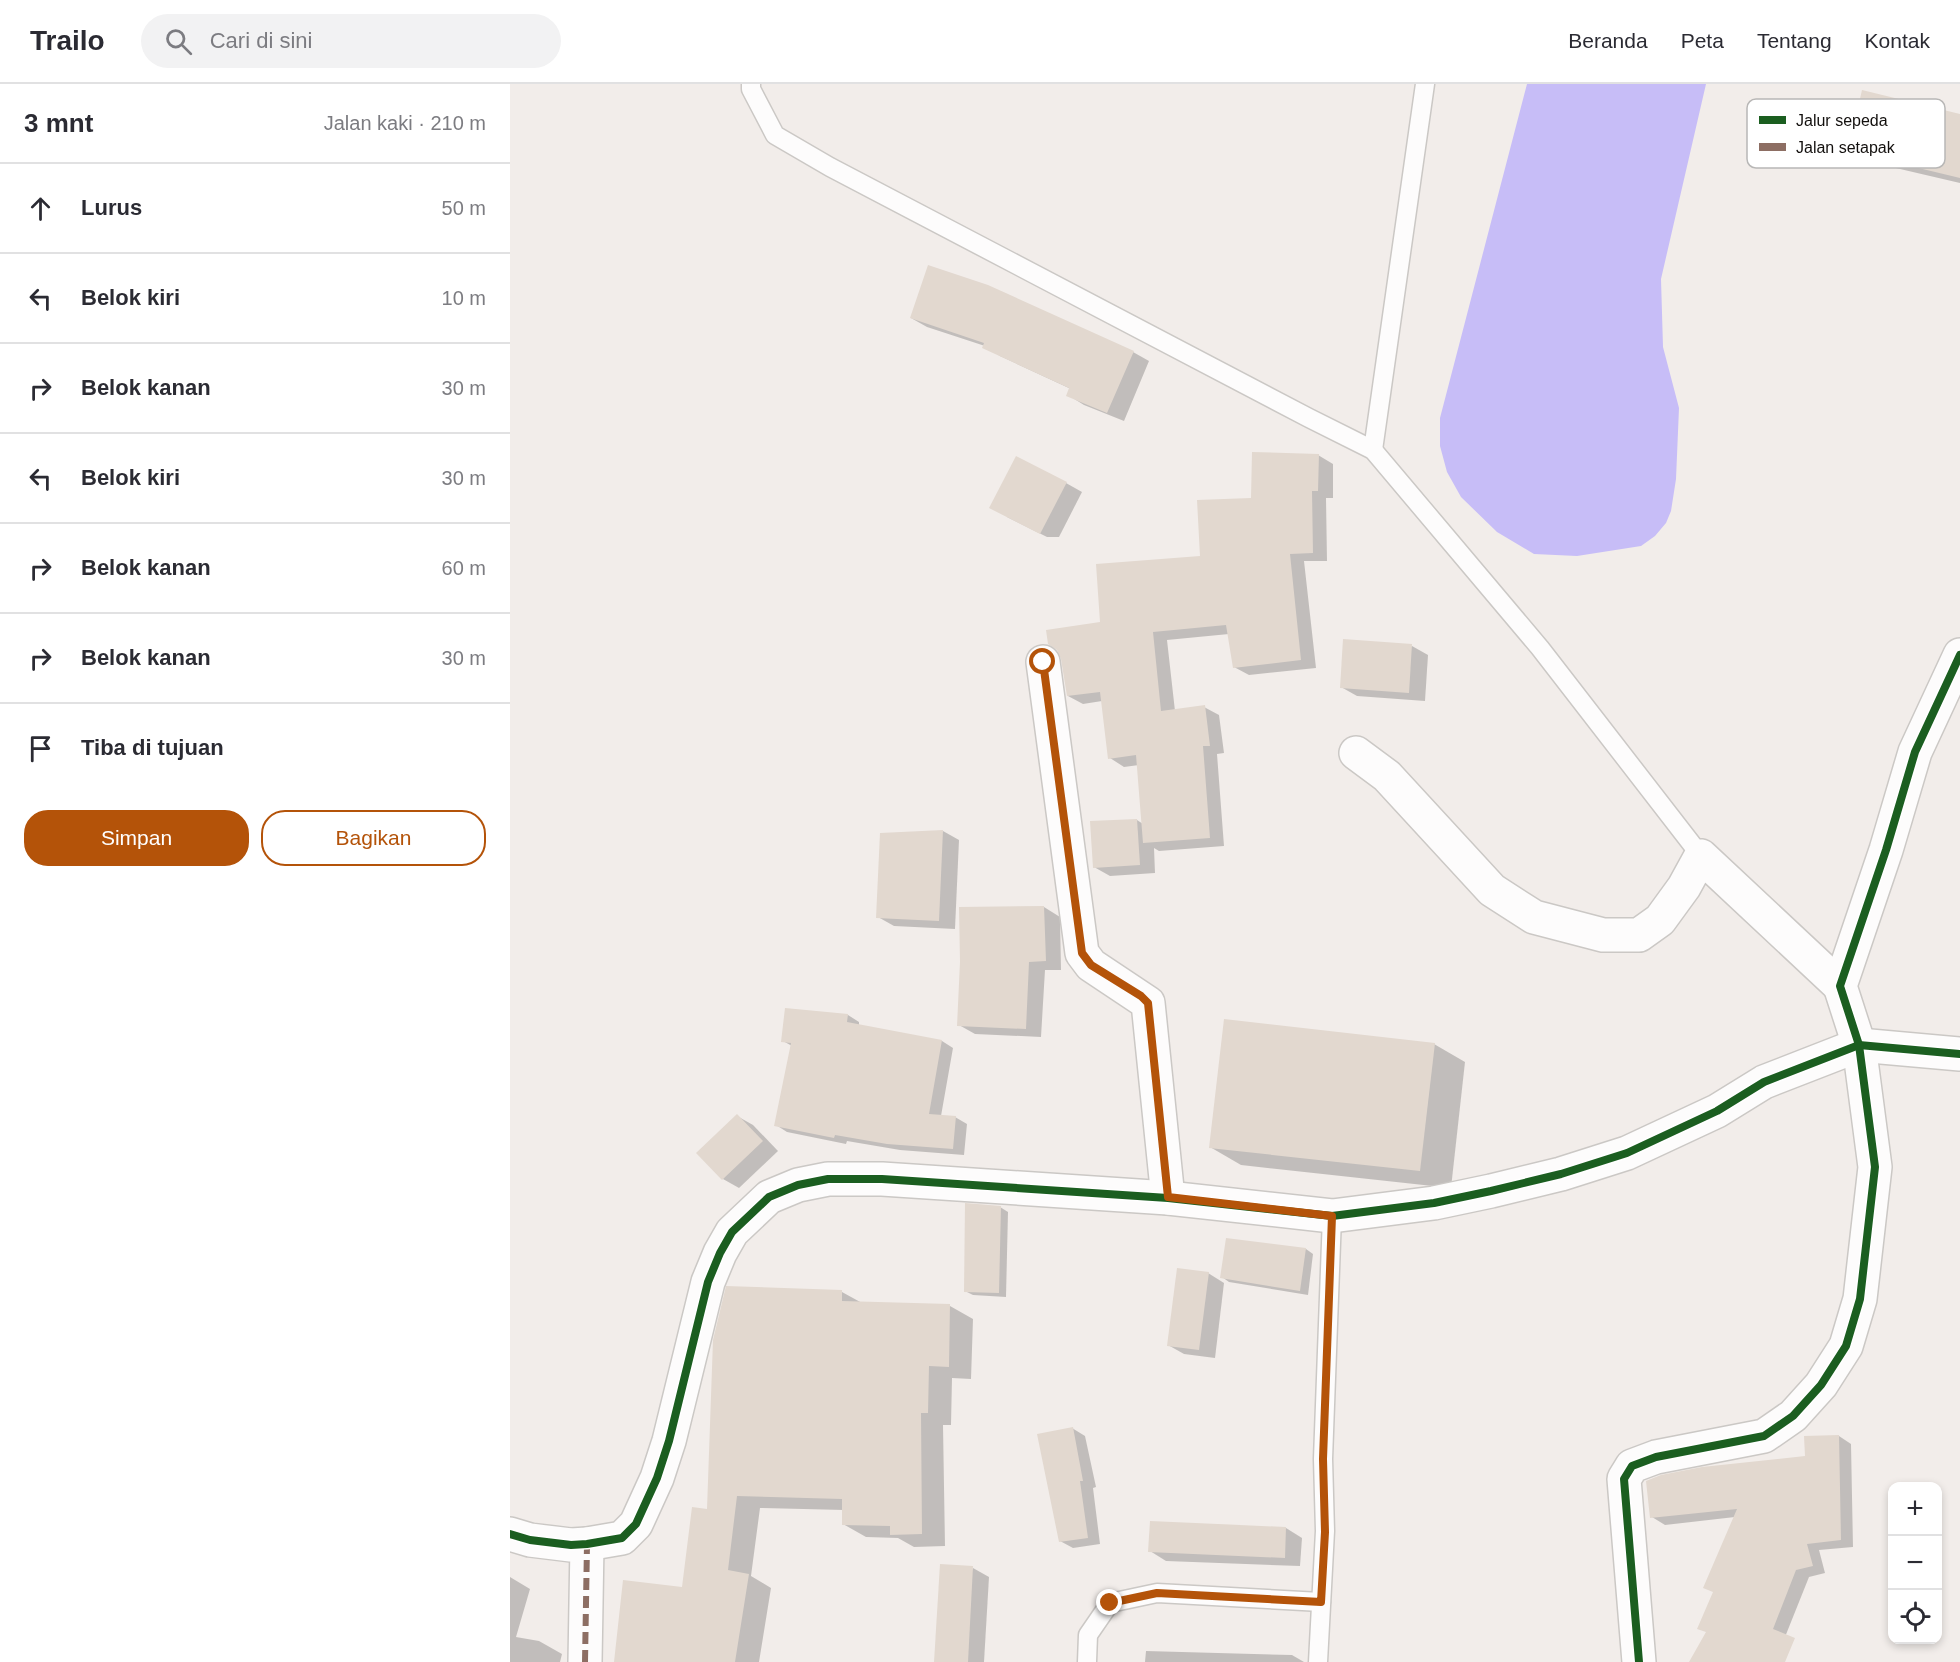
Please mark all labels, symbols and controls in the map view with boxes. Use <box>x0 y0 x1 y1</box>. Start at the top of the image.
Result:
search box <box>141 14 561 68</box>
text: Trailo <box>30 25 105 56</box>
icon: search <box>162 25 195 58</box>
text: Cari di sini <box>210 28 312 53</box>
text: Beranda <box>1568 29 1648 52</box>
text: Peta <box>1681 29 1724 52</box>
text: Tentang <box>1757 29 1832 52</box>
text: Kontak <box>1865 29 1930 52</box>
legend <box>1747 99 1945 168</box>
text: 3 mnt <box>24 108 93 138</box>
text: Jalan kaki · 210 m <box>324 112 486 134</box>
text: Jalur sepeda <box>1796 112 1888 129</box>
text: Jalan setapak <box>1796 139 1896 156</box>
icon: ahead <box>24 192 57 225</box>
text: Lurus <box>81 195 142 220</box>
text: 50 m <box>442 197 486 219</box>
icon: left <box>24 282 57 315</box>
text: Belok kiri <box>81 285 180 310</box>
text: 10 m <box>442 287 486 309</box>
icon: right <box>24 372 57 405</box>
text: Belok kanan <box>81 375 211 400</box>
text: 30 m <box>442 377 486 399</box>
icon: left <box>24 462 57 495</box>
text: Belok kiri <box>81 465 180 490</box>
text: 30 m <box>442 467 486 489</box>
icon: right <box>24 552 57 585</box>
text: Belok kanan <box>81 555 211 580</box>
text: 60 m <box>442 557 486 579</box>
icon: right <box>24 642 57 675</box>
text: Belok kanan <box>81 645 211 670</box>
text: 30 m <box>442 647 486 669</box>
route start <box>1029 648 1055 674</box>
icon: arrive <box>24 732 57 765</box>
text: Tiba di tujuan <box>81 735 224 760</box>
button: Simpan <box>24 810 249 866</box>
button: Bagikan <box>261 810 486 866</box>
map controls <box>1888 1482 1942 1644</box>
button: + <box>1888 1482 1942 1536</box>
button: − <box>1888 1536 1942 1590</box>
route end <box>1096 1589 1122 1615</box>
button: locate <box>1888 1590 1942 1644</box>

